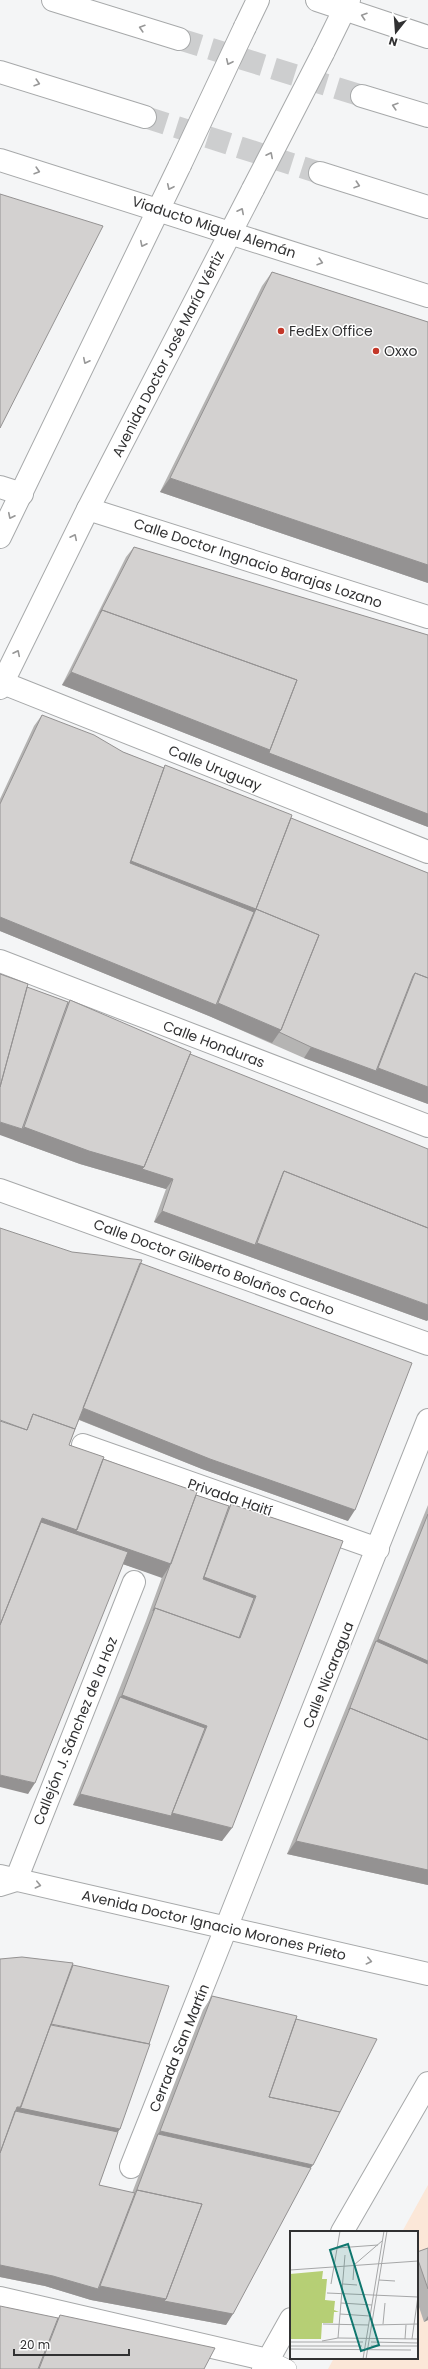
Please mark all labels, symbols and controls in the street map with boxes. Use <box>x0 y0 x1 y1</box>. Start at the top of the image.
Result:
one-way arrow <box>361 12 368 21</box>
north arrow <box>376 12 416 52</box>
one-way arrow <box>139 24 146 33</box>
text: N <box>387 33 399 50</box>
one-way arrow <box>226 58 234 66</box>
one-way arrow <box>34 78 41 87</box>
one-way arrow <box>392 102 399 111</box>
one-way arrow <box>266 151 273 159</box>
one-way arrow <box>34 166 41 175</box>
one-way arrow <box>354 180 361 188</box>
one-way arrow <box>167 183 175 190</box>
street label: Viaducto Miguel Alemán <box>129 191 299 263</box>
one-way arrow <box>236 208 244 216</box>
one-way arrow <box>140 240 148 247</box>
street label: Avenida Doctor José María Vértiz <box>107 247 229 461</box>
one-way arrow <box>317 257 324 266</box>
place label: FedEx Office <box>289 321 373 341</box>
marker: FedEx Office <box>276 326 286 336</box>
place label: Oxxo <box>384 341 417 361</box>
marker: Oxxo <box>371 346 381 356</box>
one-way arrow <box>83 357 91 364</box>
one-way arrow <box>8 511 16 519</box>
street label: Calle Doctor Ingnacio Barajas Lozano <box>131 513 385 613</box>
one-way arrow <box>70 533 77 541</box>
one-way arrow <box>12 650 20 658</box>
street label: Calle Uruguay <box>165 740 265 796</box>
street label: Calle Honduras <box>160 1015 268 1073</box>
street label: Calle Doctor Gilberto Bolaños Cacho <box>91 1214 337 1320</box>
street label: Privada Haití <box>185 1473 275 1521</box>
street label: Calle Nicaragua <box>297 1619 359 1731</box>
street label: Callejón J. Sánchez de la Hoz <box>28 1634 122 1828</box>
one-way arrow <box>34 1880 41 1889</box>
street label: Avenida Doctor Ignacio Morones Prieto <box>80 1885 348 1965</box>
one-way arrow <box>366 1956 373 1964</box>
street label: Cerrada San Martín <box>144 1981 214 2115</box>
inset map <box>290 2231 418 2359</box>
scale bar <box>14 2331 129 2357</box>
text: 20 m <box>20 2336 50 2353</box>

